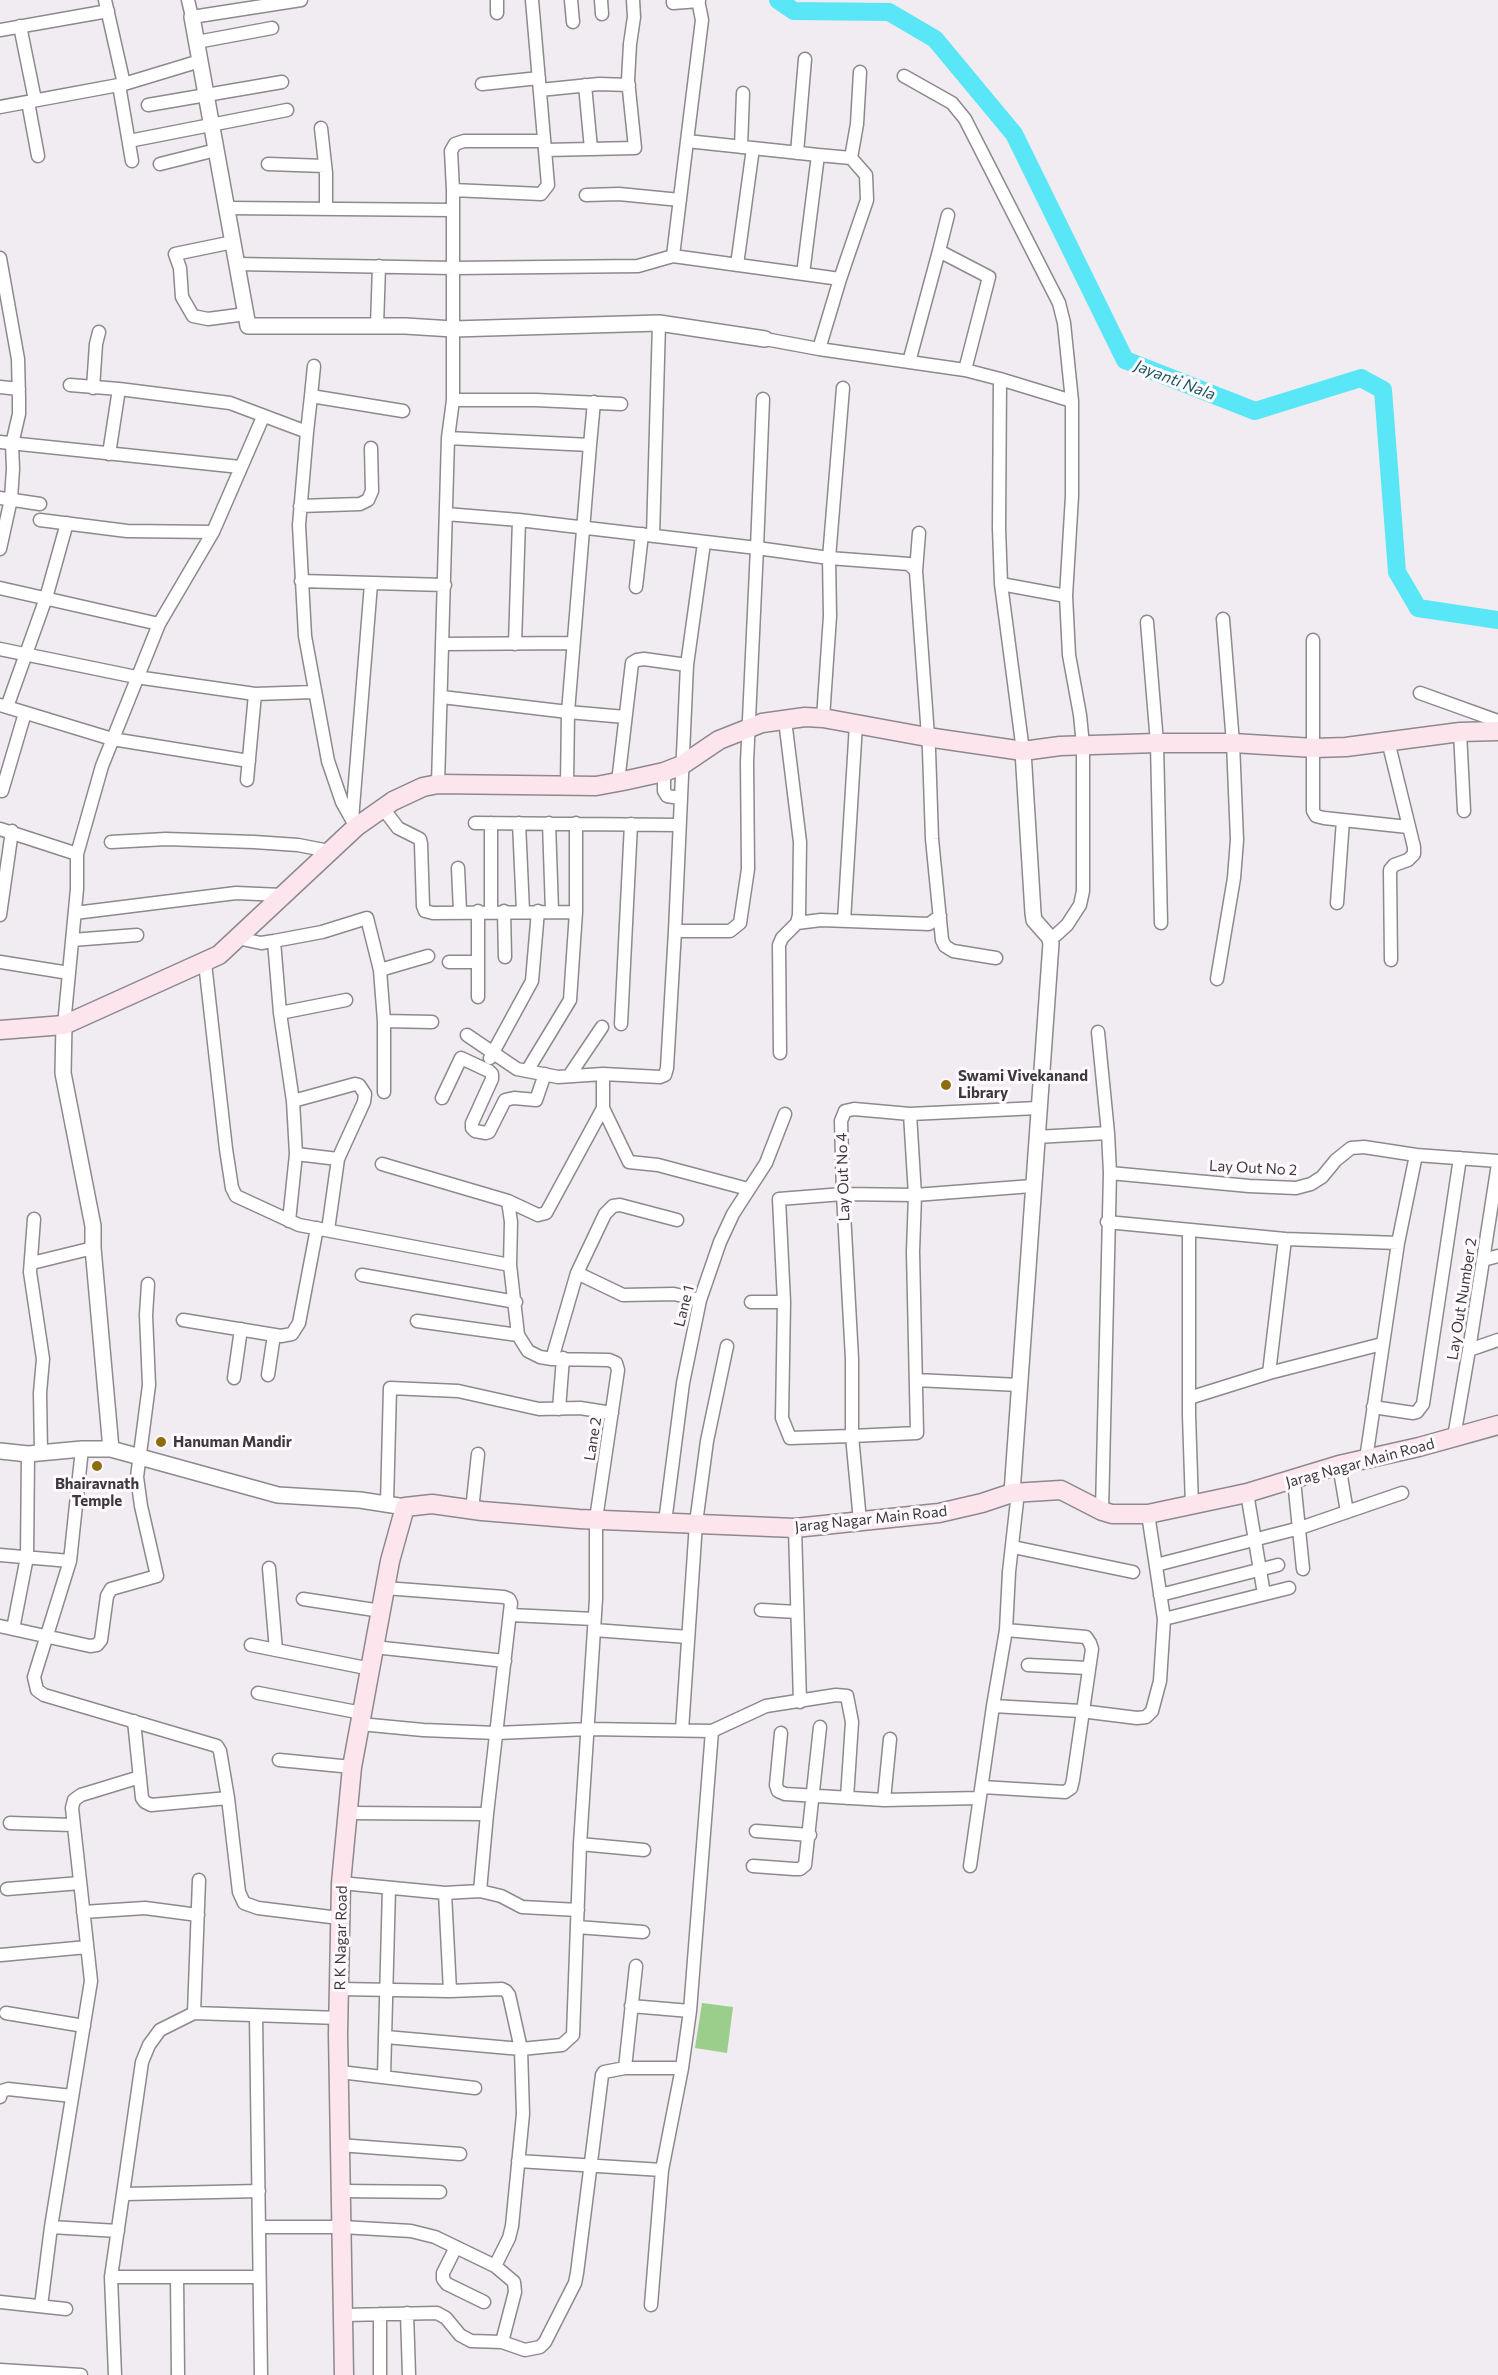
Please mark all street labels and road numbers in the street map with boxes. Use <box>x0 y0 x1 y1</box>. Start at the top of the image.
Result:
street label: Lay Out No 4 <box>832 1132 854 1222</box>
street label: Lay Out No 2 <box>1209 1157 1297 1179</box>
street label: Lay Out Number 2 <box>1443 1237 1481 1361</box>
street label: Lane 1 <box>670 1283 698 1329</box>
street label: Lane 2 <box>581 1416 605 1462</box>
street label: Jarag Nagar Main Road <box>1284 1434 1436 1492</box>
street label: Jarag Nagar Main Road <box>794 1502 948 1536</box>
street label: R K Nagar Road <box>331 1885 351 1991</box>

